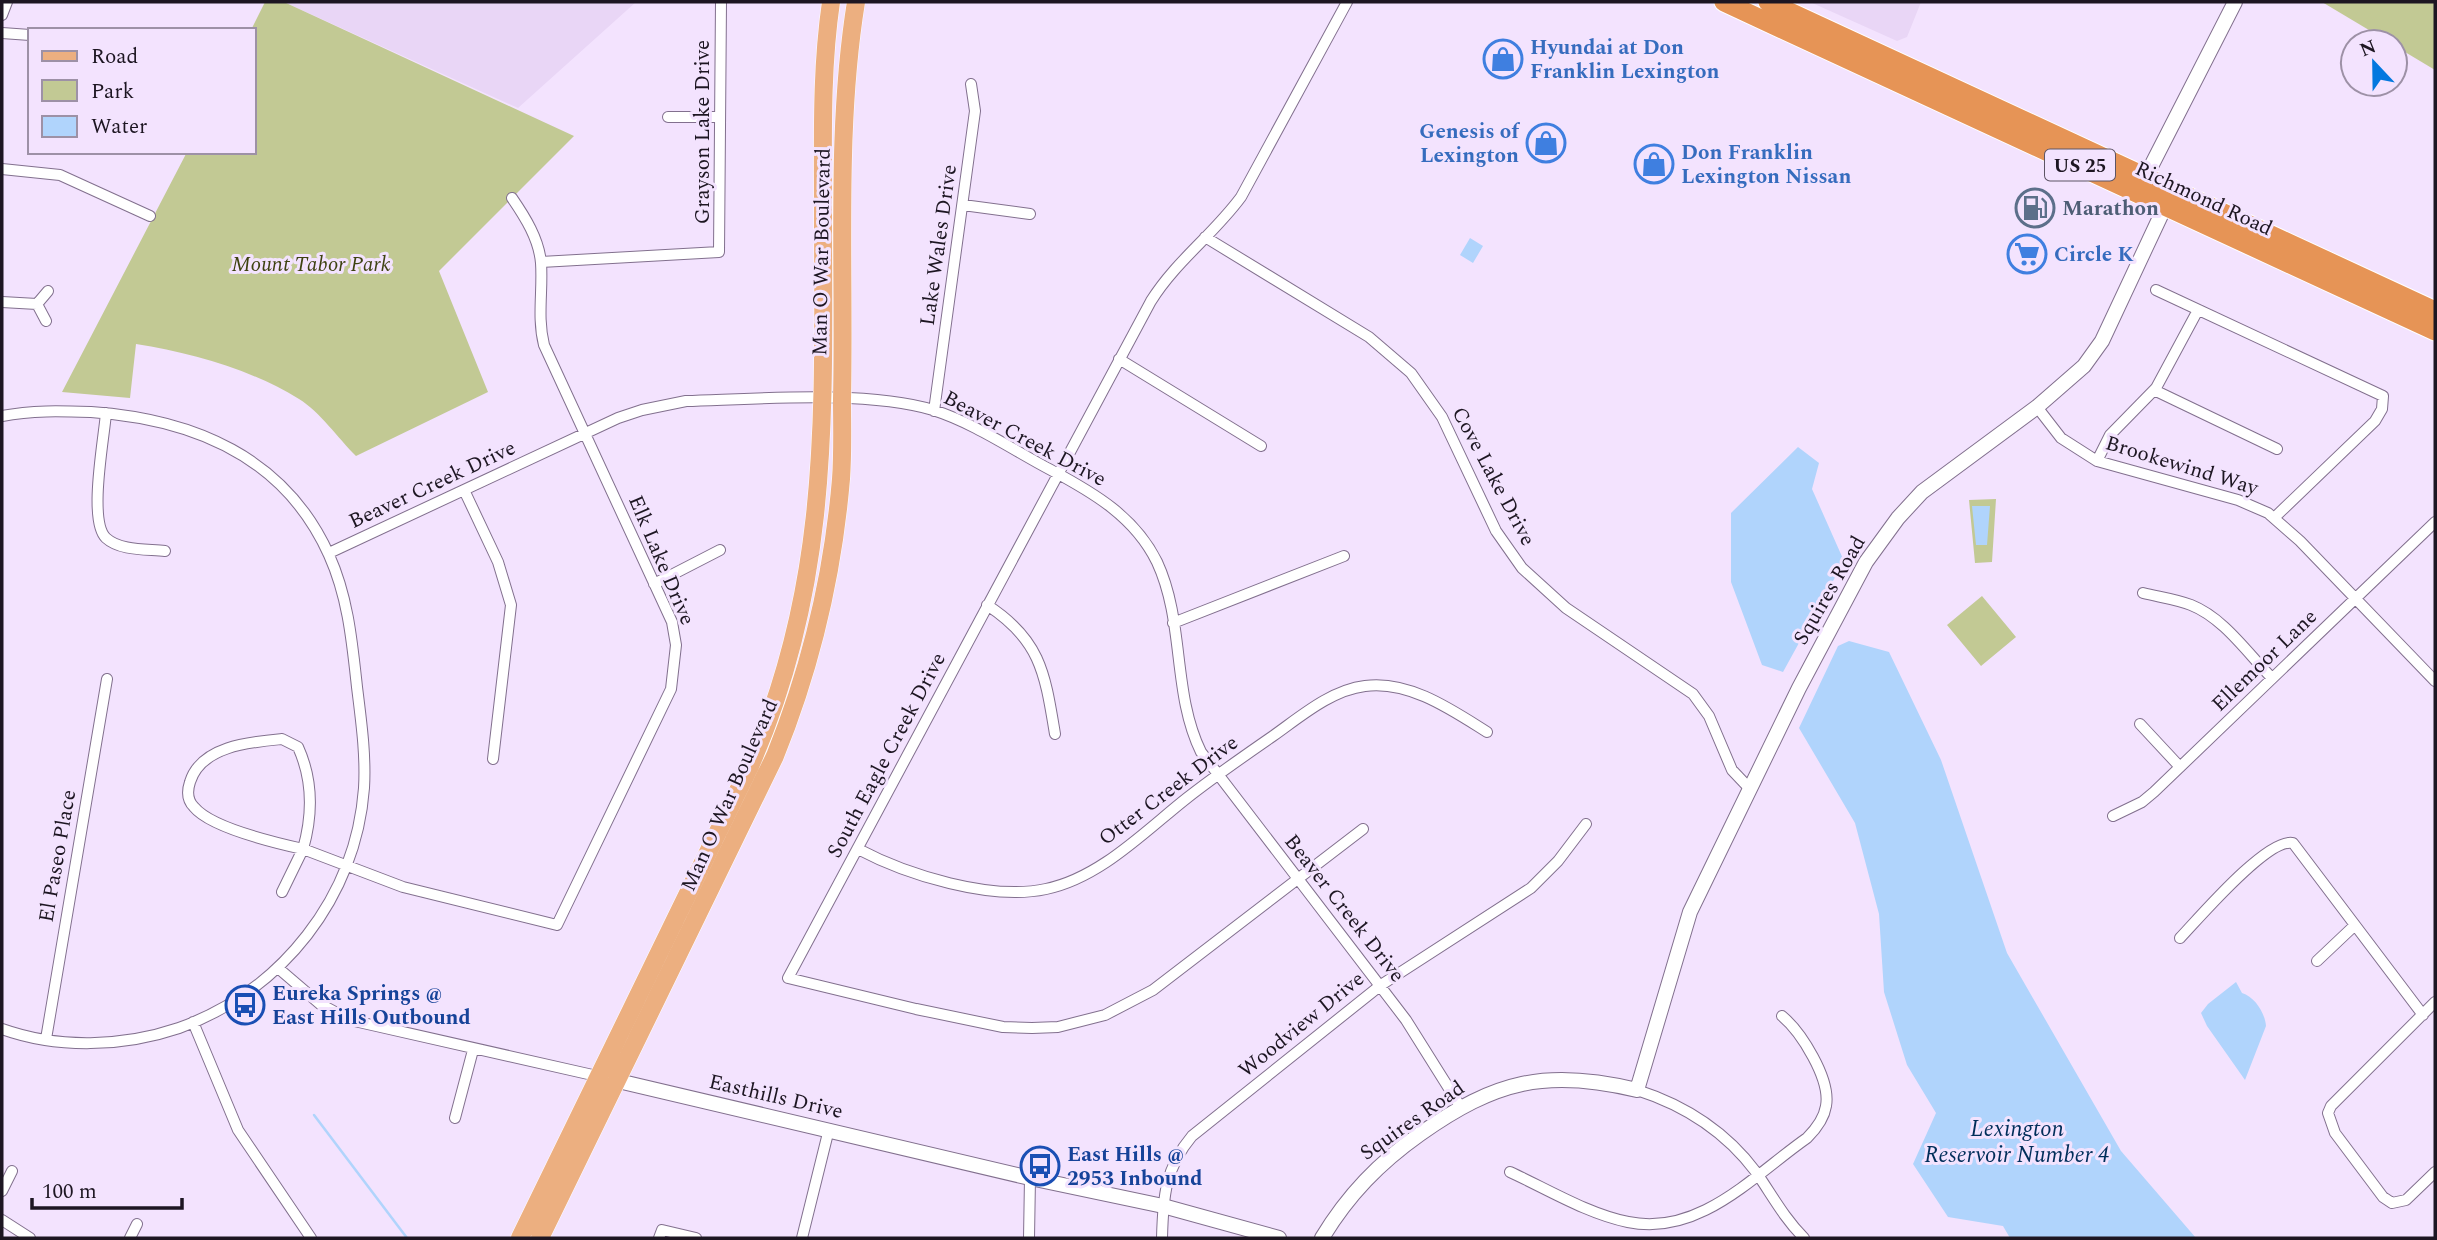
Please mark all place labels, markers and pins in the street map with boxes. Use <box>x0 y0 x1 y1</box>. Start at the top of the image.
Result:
place label: Hyundai at Don Franklin Lexington <box>1530 32 1720 88</box>
shop icon: Hyundai at Don Franklin Lexington <box>1482 38 1524 80</box>
place label: Genesis of Lexington <box>1419 116 1520 172</box>
shop icon: Genesis of Lexington <box>1525 122 1567 164</box>
place label: Don Franklin Lexington Nissan <box>1681 137 1851 193</box>
shop icon: Don Franklin Lexington Nissan <box>1633 143 1675 185</box>
fuel station icon: Marathon <box>2014 187 2056 229</box>
place label: Marathon <box>2062 193 2159 225</box>
supermarket icon: Circle K <box>2006 233 2048 275</box>
place label: Circle K <box>2054 239 2134 271</box>
place label: Eureka Springs @ East Hills Outbound <box>272 978 471 1034</box>
bus stop icon: Eureka Springs @ East Hills Outbound <box>224 984 266 1026</box>
place label: East Hills @ 2953 Inbound <box>1067 1139 1202 1195</box>
bus stop icon: East Hills @ 2953 Inbound <box>1019 1145 1061 1187</box>

